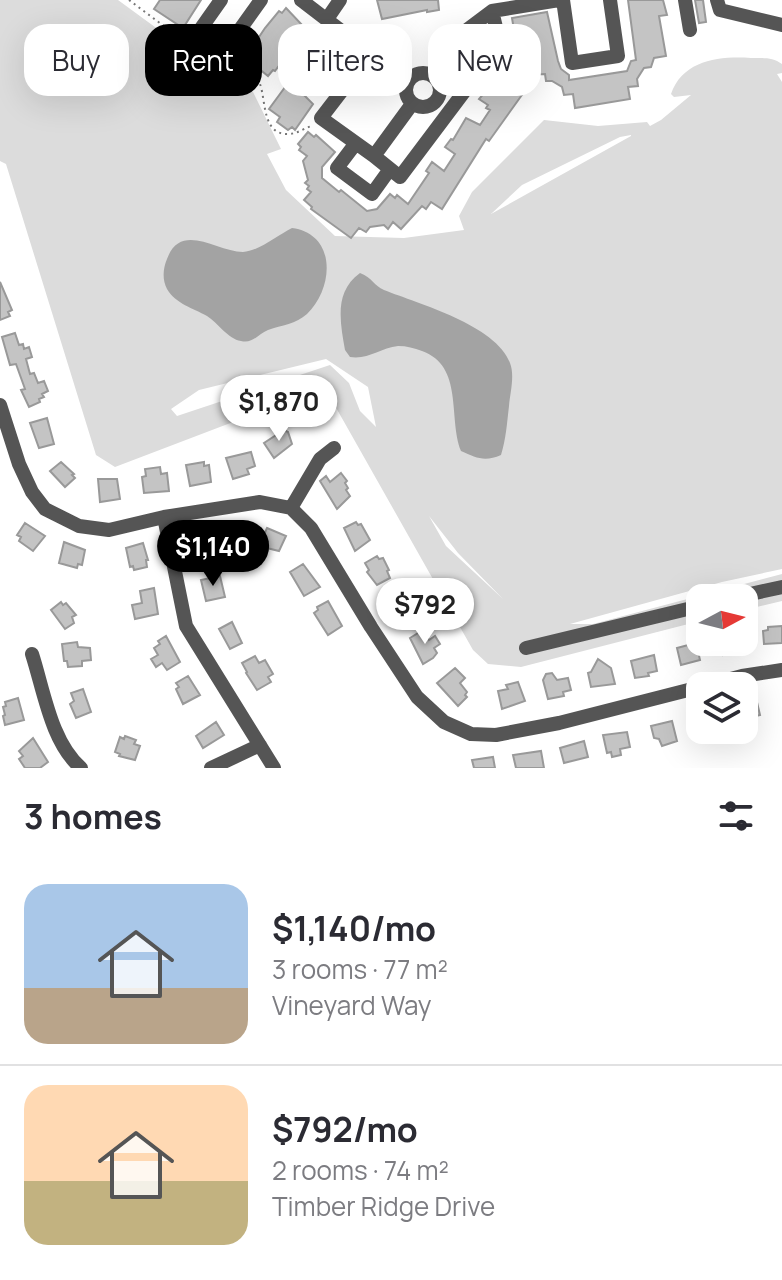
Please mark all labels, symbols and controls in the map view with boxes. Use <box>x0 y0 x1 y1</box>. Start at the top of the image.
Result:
chip: Buy <box>24 24 129 96</box>
chip: Rent <box>145 24 262 96</box>
chip: Filters <box>278 24 412 96</box>
chip: New <box>428 24 541 96</box>
pin: $1,870 <box>214 375 344 443</box>
text: $1,870 <box>238 383 320 419</box>
pin: $1,140 <box>148 520 278 588</box>
text: $1,140 <box>175 528 251 564</box>
pin: $792 <box>378 578 472 646</box>
north arrow <box>686 584 758 656</box>
map controls <box>686 584 758 744</box>
text: $792 <box>394 586 456 622</box>
button: layers <box>686 672 758 744</box>
text: 3 homes <box>24 793 162 839</box>
icon: filters <box>714 794 758 838</box>
text: $1,140/mo <box>272 905 436 951</box>
icon: home <box>88 916 184 1012</box>
text: 3 rooms · 77 m² <box>272 951 448 987</box>
text: Vineyard Way <box>272 987 431 1023</box>
text: $792/mo <box>272 1106 418 1152</box>
icon: home <box>88 1117 184 1213</box>
text: 2 rooms · 74 m² <box>272 1152 449 1188</box>
text: Timber Ridge Drive <box>272 1188 495 1224</box>

